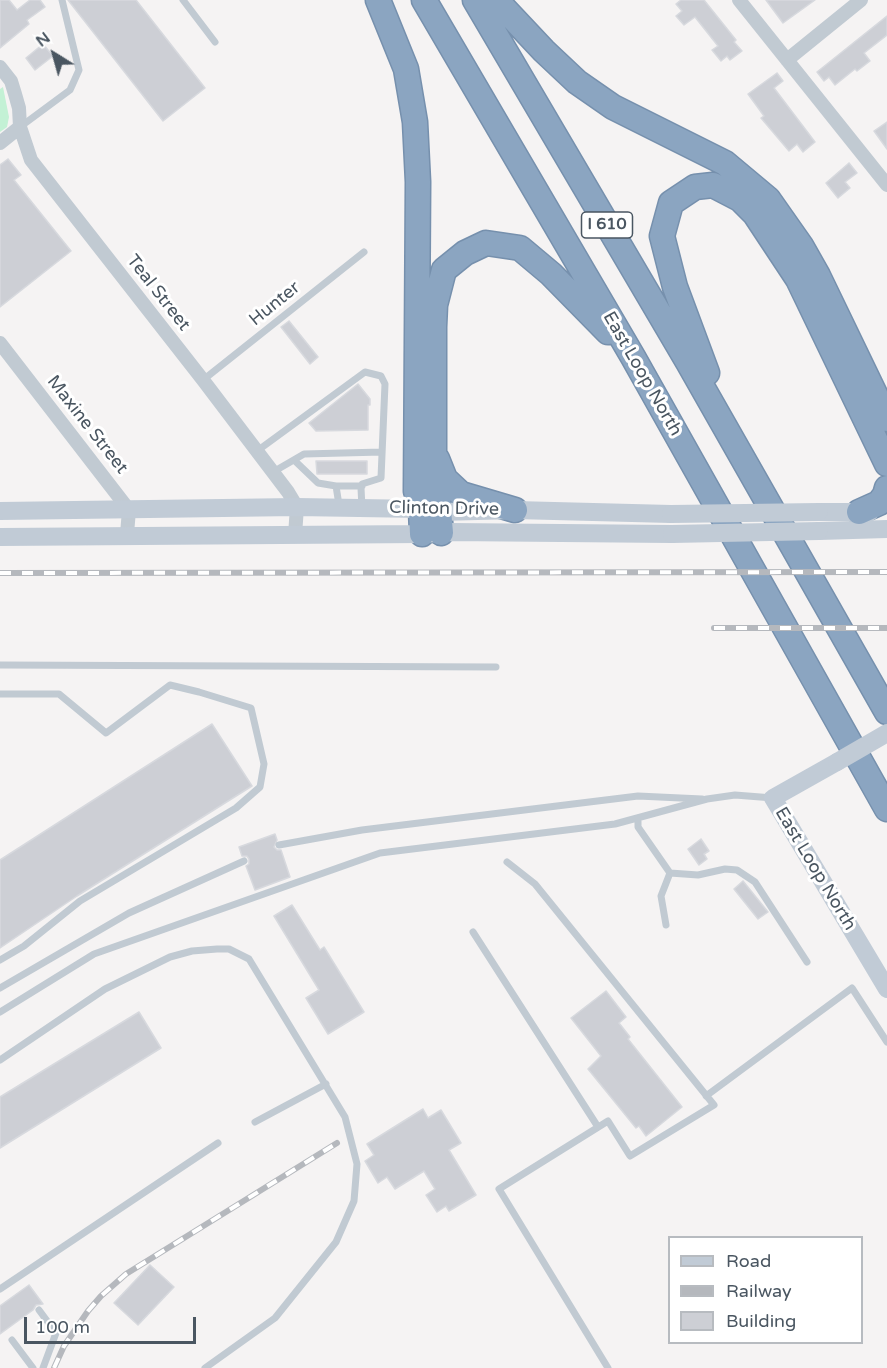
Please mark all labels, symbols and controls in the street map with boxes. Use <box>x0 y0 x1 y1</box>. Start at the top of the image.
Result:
north arrow <box>24 24 84 84</box>
text: N <box>32 28 54 51</box>
road number: I 610 <box>582 212 632 238</box>
street label: Teal Street <box>122 251 194 335</box>
street label: Hunter <box>245 277 305 331</box>
street label: East Loop North <box>598 308 686 440</box>
street label: Maxine Street <box>42 371 132 479</box>
street label: Clinton Drive <box>389 497 499 521</box>
street label: East Loop North <box>770 804 860 934</box>
legend <box>668 1236 863 1344</box>
text: Road <box>726 1250 771 1272</box>
text: Railway <box>726 1280 792 1302</box>
scale bar <box>27 1305 200 1343</box>
text: Building <box>726 1310 796 1332</box>
text: 100 m <box>35 1316 90 1338</box>

